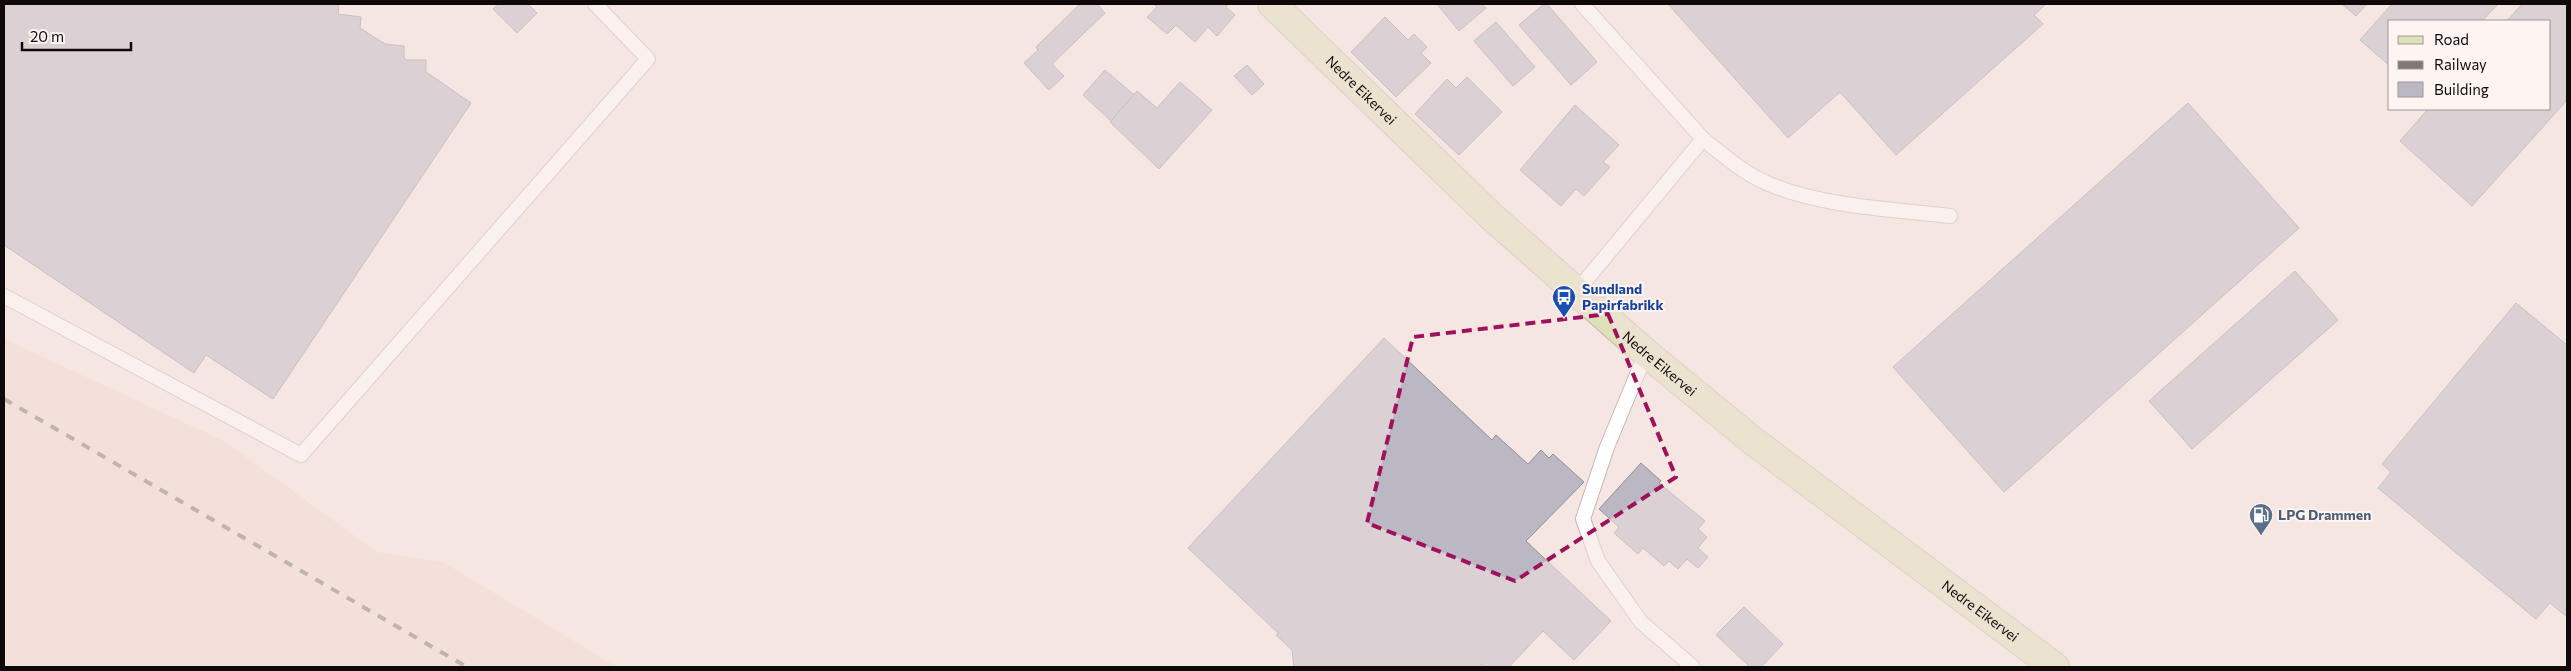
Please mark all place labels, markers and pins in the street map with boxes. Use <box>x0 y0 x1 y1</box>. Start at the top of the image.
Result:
place label: Sundland Papirfabrikk <box>1582 280 1663 313</box>
bus stop icon: Sundland Papirfabrikk <box>1551 284 1577 318</box>
fuel station icon: LPG Drammen <box>2248 502 2274 536</box>
place label: LPG Drammen <box>2278 506 2371 523</box>

